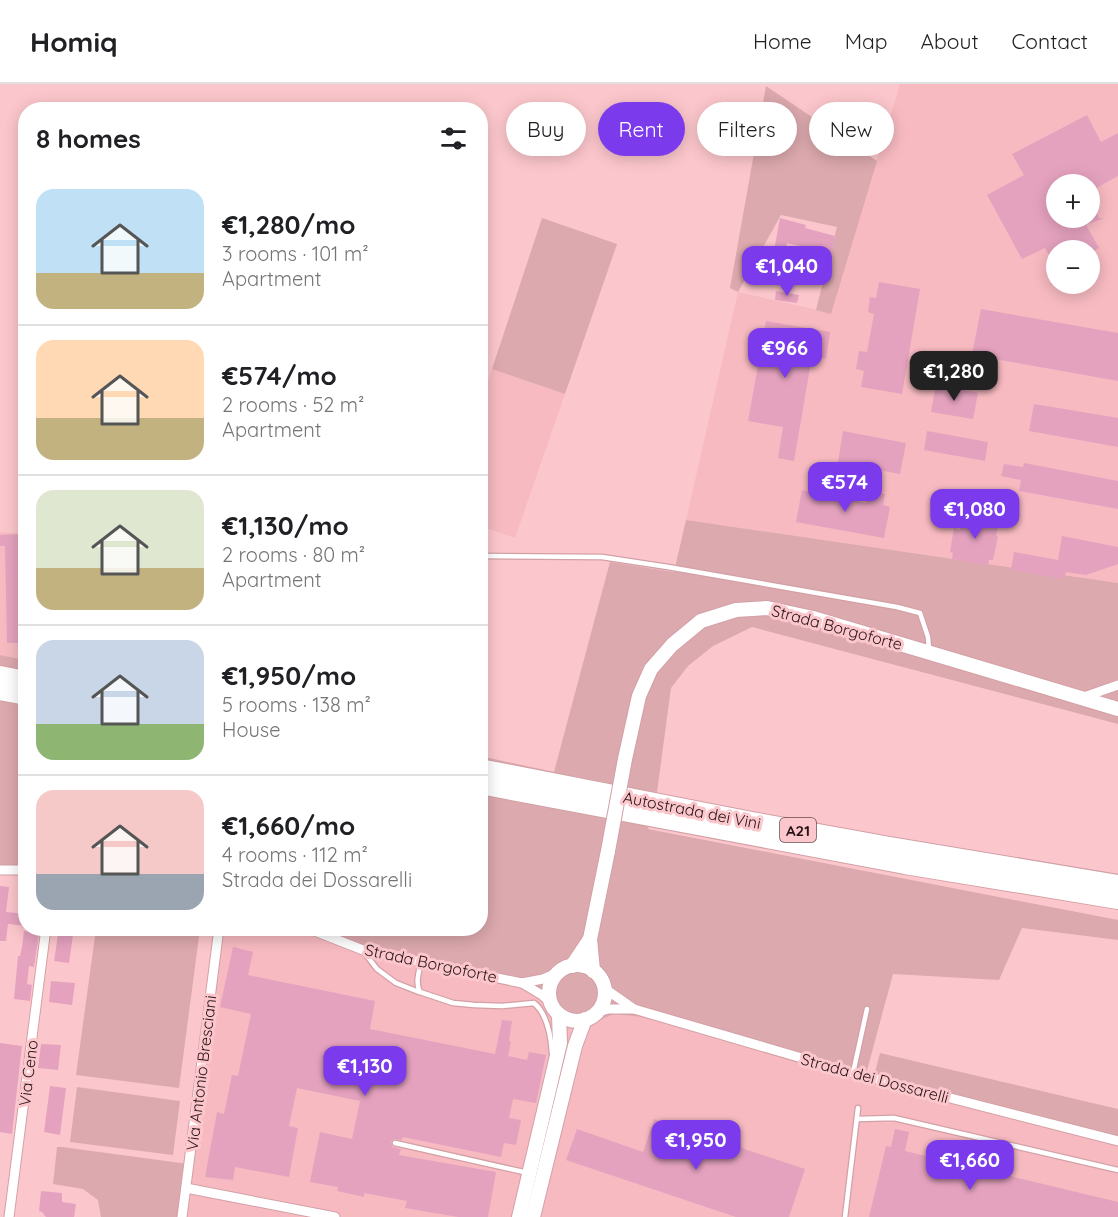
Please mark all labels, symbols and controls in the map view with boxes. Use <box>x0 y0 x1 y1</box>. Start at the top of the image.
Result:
text: Homiq <box>30 24 118 59</box>
text: Home <box>753 28 812 54</box>
text: Map <box>845 28 888 54</box>
text: About <box>921 28 979 54</box>
text: Contact <box>1012 28 1088 54</box>
chip: Buy <box>506 102 586 156</box>
chip: Rent <box>598 102 685 156</box>
chip: Filters <box>697 102 797 156</box>
chip: New <box>809 102 894 156</box>
text: 8 homes <box>36 122 141 155</box>
icon: filters <box>437 122 470 155</box>
map controls <box>1046 174 1100 294</box>
button: + <box>1046 174 1100 228</box>
text: €1,280/mo <box>222 208 356 241</box>
icon: home <box>84 213 156 285</box>
button: − <box>1046 240 1100 294</box>
text: 3 rooms · 101 m² <box>222 241 369 266</box>
pin: €1,040 <box>738 246 836 297</box>
text: €1,040 <box>756 253 818 278</box>
text: Apartment <box>222 266 322 291</box>
pin: €966 <box>749 328 821 379</box>
text: €966 <box>762 335 808 360</box>
pin: €1,280 <box>905 351 1003 402</box>
text: €1,280 <box>924 358 984 383</box>
text: €574/mo <box>222 359 337 392</box>
icon: home <box>84 364 156 436</box>
text: 2 rooms · 52 m² <box>222 392 364 417</box>
text: Apartment <box>222 417 322 442</box>
pin: €574 <box>809 462 881 513</box>
text: €574 <box>822 469 868 494</box>
pin: €1,080 <box>926 489 1024 540</box>
text: €1,080 <box>944 496 1006 521</box>
text: €1,130/mo <box>222 509 349 542</box>
icon: home <box>84 514 156 586</box>
text: 2 rooms · 80 m² <box>222 542 365 567</box>
text: Apartment <box>222 567 322 592</box>
street label: Strada Borgoforte <box>769 600 905 654</box>
text: €1,950/mo <box>222 659 356 692</box>
icon: home <box>84 664 156 736</box>
text: 5 rooms · 138 m² <box>222 692 371 717</box>
text: House <box>222 717 281 742</box>
street label: Autostrada dei Vini <box>621 787 763 833</box>
text: €1,660/mo <box>222 809 355 842</box>
icon: home <box>84 814 156 886</box>
road number: A21 <box>780 818 816 842</box>
text: 4 rooms · 112 m² <box>222 842 368 867</box>
text: Strada dei Dossarelli <box>222 867 412 892</box>
street label: Strada Borgoforte <box>363 939 499 987</box>
street label: Via Antonio Bresciani <box>182 994 220 1152</box>
street label: Via Ceno <box>14 1039 42 1107</box>
pin: €1,130 <box>316 1046 414 1097</box>
street label: Strada dei Dossarelli <box>799 1049 951 1107</box>
text: €1,130 <box>337 1053 393 1078</box>
pin: €1,950 <box>647 1120 745 1171</box>
text: €1,950 <box>666 1127 726 1152</box>
pin: €1,660 <box>921 1140 1019 1191</box>
text: €1,660 <box>940 1147 1000 1172</box>

